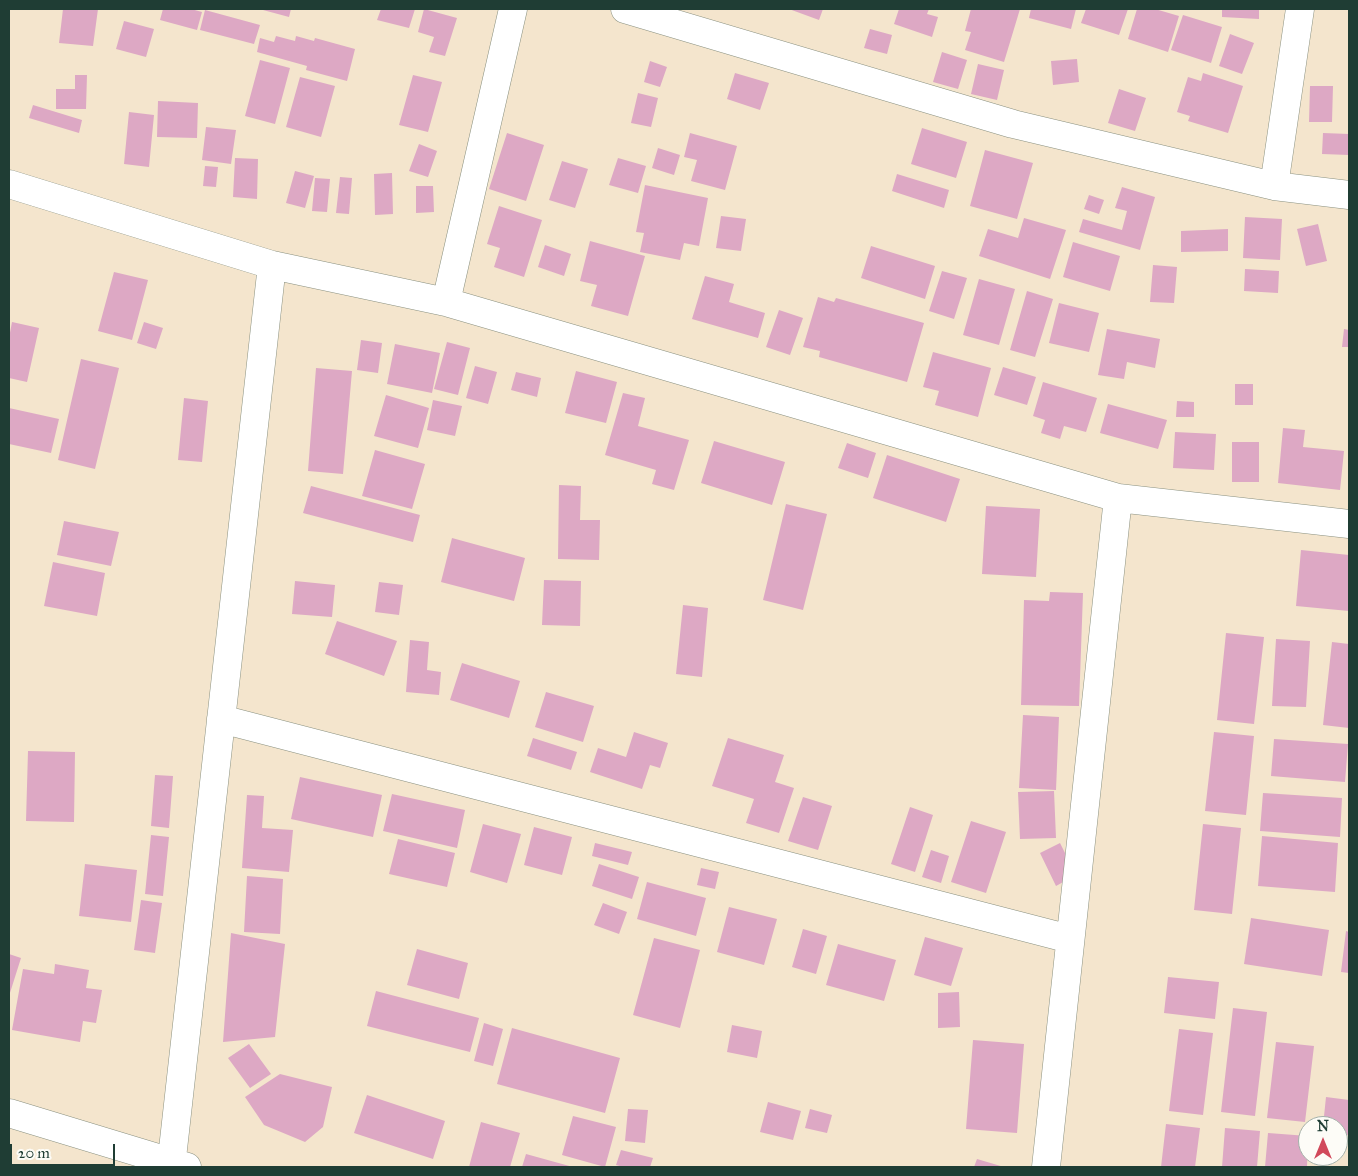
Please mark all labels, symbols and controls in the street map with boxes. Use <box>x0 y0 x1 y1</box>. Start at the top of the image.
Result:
north arrow <box>1298 1116 1348 1166</box>
text: N <box>1317 1118 1329 1135</box>
scale bar <box>12 1134 118 1166</box>
text: 20 m <box>18 1144 50 1162</box>

